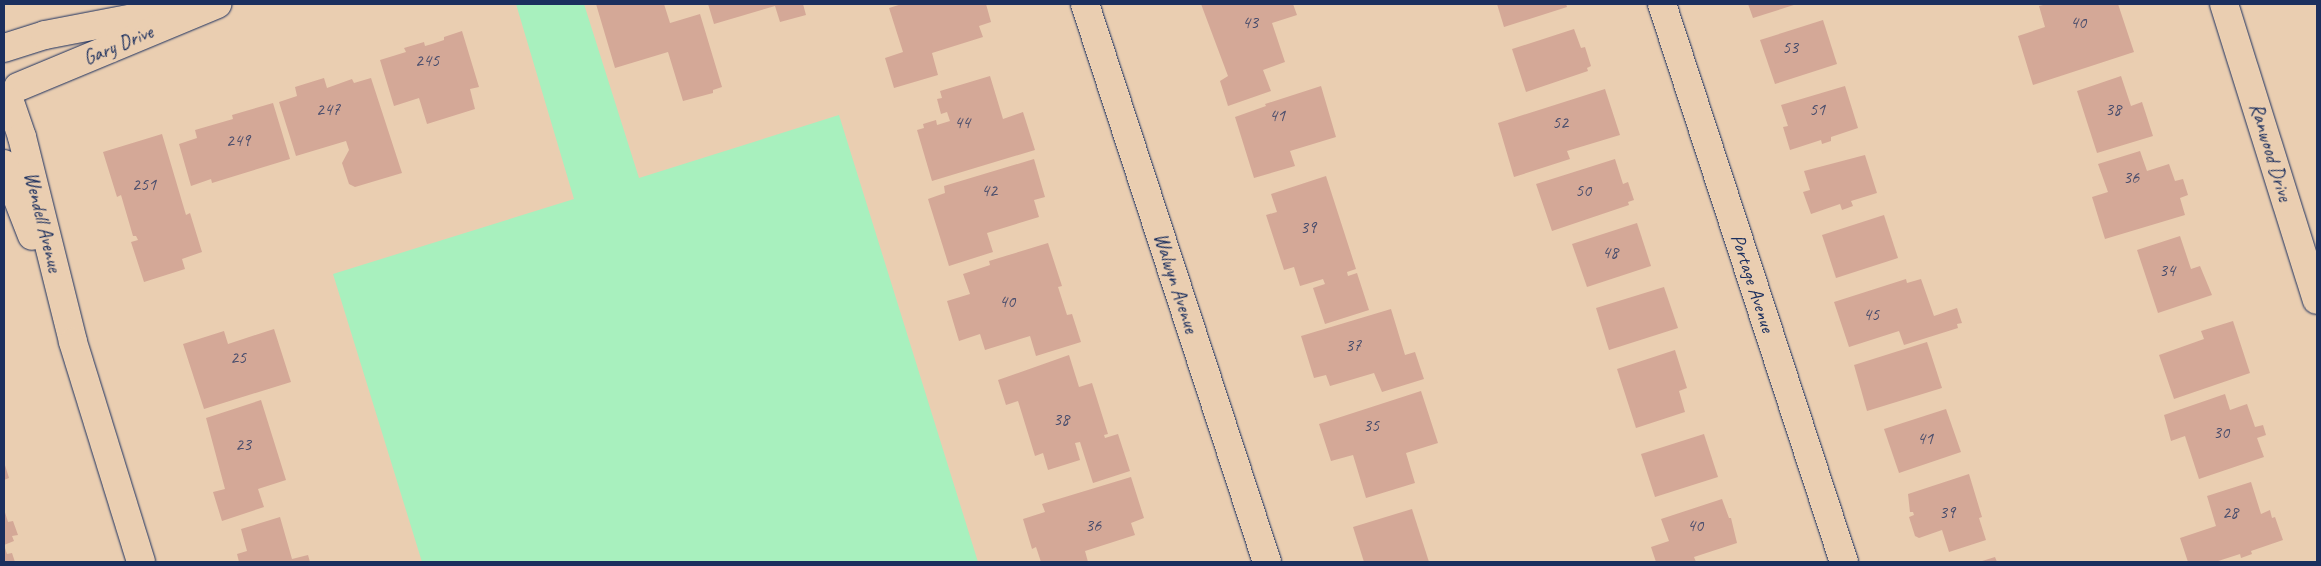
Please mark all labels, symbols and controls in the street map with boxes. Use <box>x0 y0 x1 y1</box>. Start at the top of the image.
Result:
house number: 43 <box>1242 11 1258 33</box>
house number: 40 <box>2070 11 2086 33</box>
street label: Gary Drive <box>80 20 156 70</box>
house number: 53 <box>1782 36 1798 58</box>
house number: 245 <box>415 49 439 71</box>
house number: 247 <box>316 98 340 120</box>
house number: 51 <box>1809 98 1825 120</box>
house number: 38 <box>2105 98 2121 120</box>
street label: Ranwood Drive <box>2245 100 2297 204</box>
house number: 41 <box>1269 104 1285 126</box>
house number: 44 <box>954 111 970 133</box>
house number: 52 <box>1552 111 1568 133</box>
house number: 249 <box>226 129 250 151</box>
house number: 36 <box>2123 166 2139 188</box>
street label: Wendell Avenue <box>19 170 67 274</box>
house number: 251 <box>132 173 156 195</box>
house number: 42 <box>981 179 997 201</box>
house number: 50 <box>1575 179 1591 201</box>
house number: 39 <box>1300 216 1316 238</box>
street label: Walwyn Avenue <box>1149 230 1203 336</box>
street label: Portage Avenue <box>1726 231 1780 335</box>
house number: 48 <box>1602 241 1618 263</box>
house number: 34 <box>2159 259 2175 281</box>
house number: 40 <box>999 290 1015 312</box>
house number: 45 <box>1863 303 1879 325</box>
house number: 37 <box>1345 334 1361 356</box>
house number: 25 <box>230 346 246 368</box>
house number: 38 <box>1053 408 1069 430</box>
house number: 35 <box>1363 414 1379 436</box>
house number: 30 <box>2213 421 2229 443</box>
house number: 41 <box>1917 427 1933 449</box>
house number: 23 <box>235 433 251 455</box>
house number: 39 <box>1939 501 1955 523</box>
house number: 28 <box>2222 501 2238 523</box>
house number: 36 <box>1085 514 1101 536</box>
house number: 40 <box>1687 514 1703 536</box>

